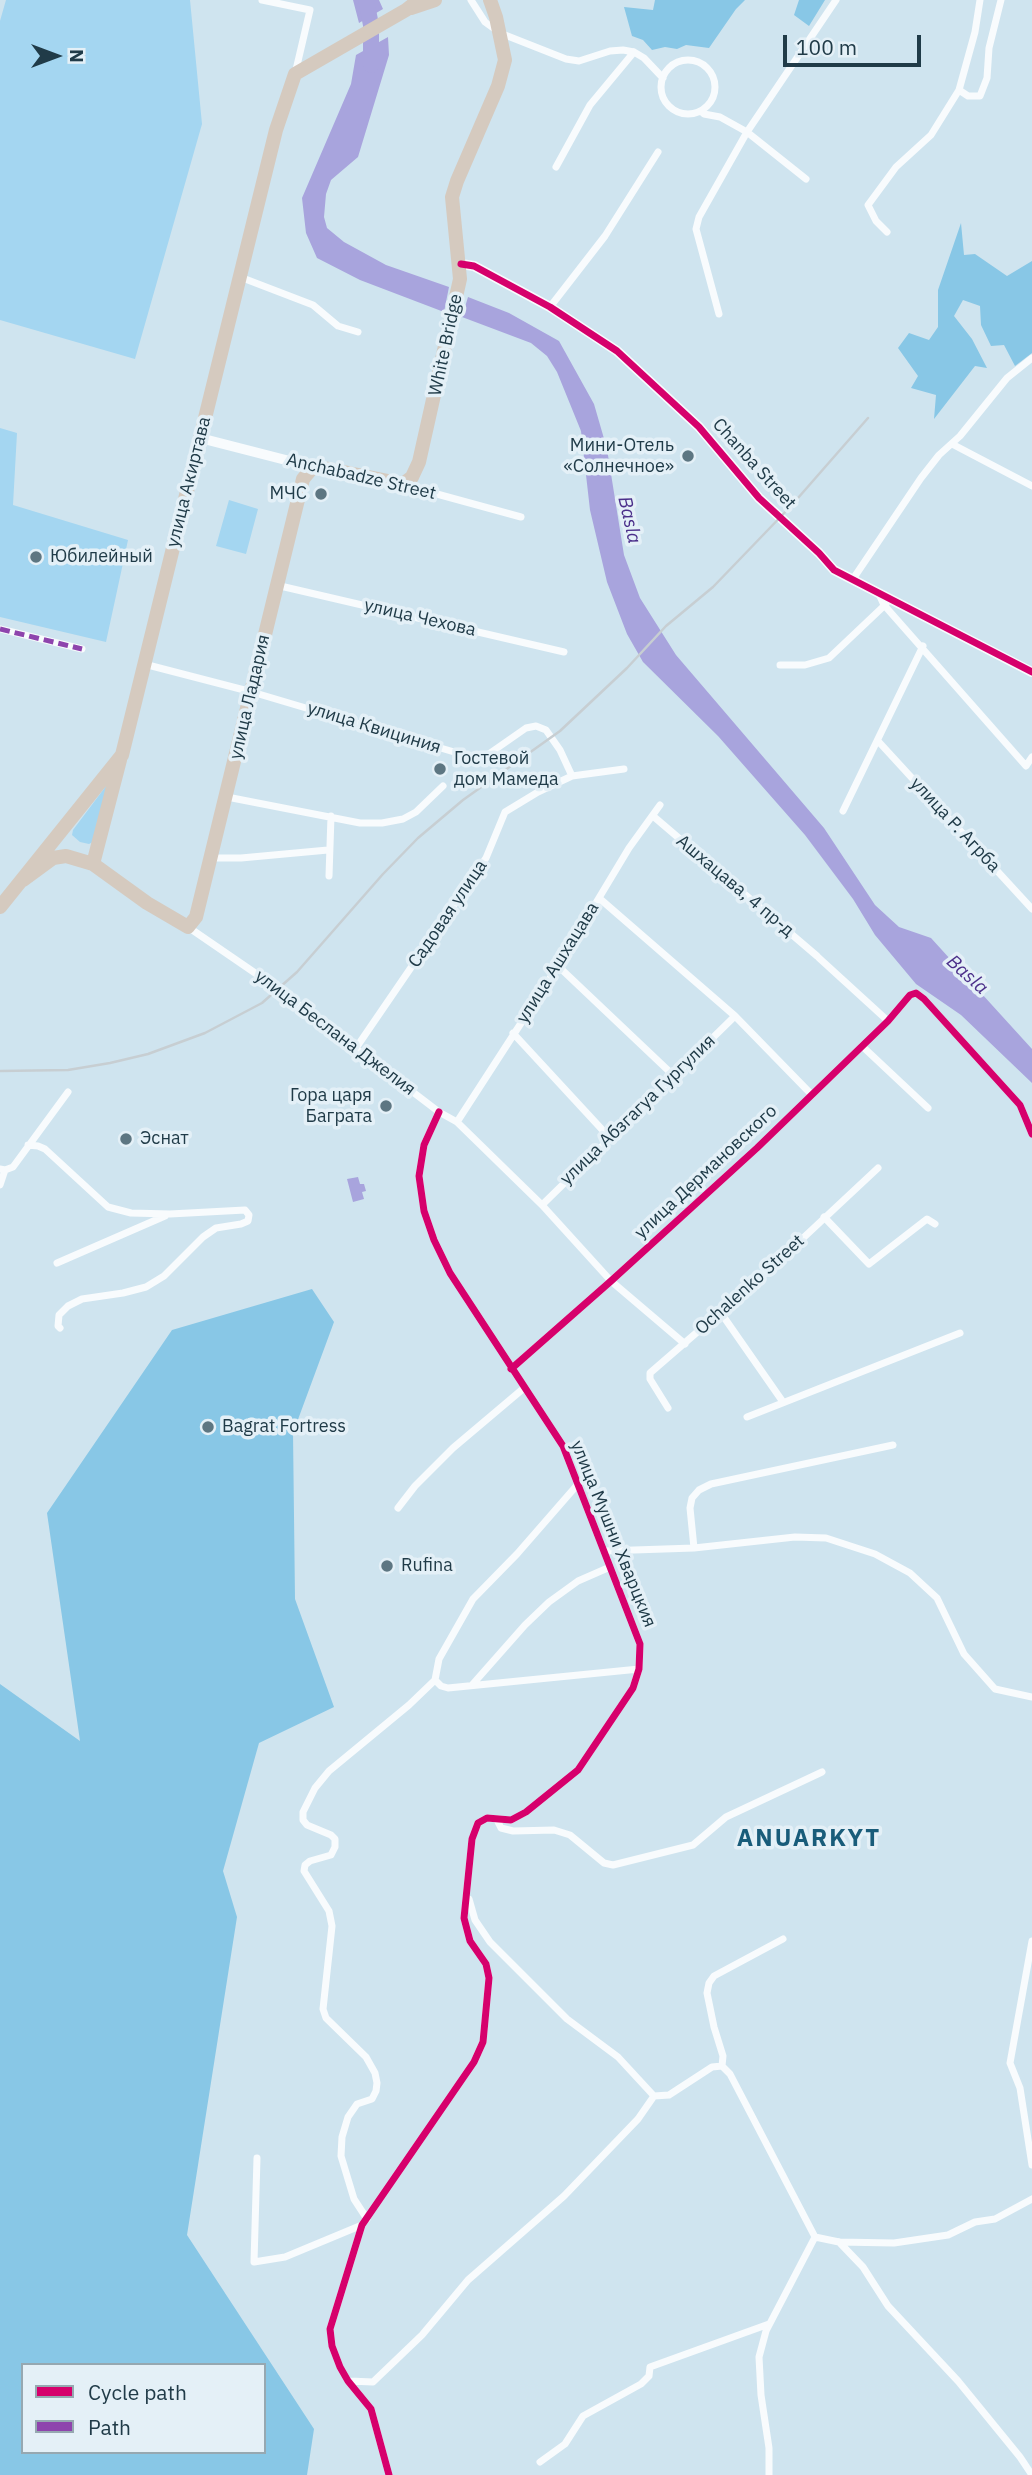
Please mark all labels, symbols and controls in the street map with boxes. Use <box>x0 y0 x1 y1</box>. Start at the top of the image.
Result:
north arrow <box>21 21 91 91</box>
scale bar <box>787 21 925 65</box>
text: 100 m <box>796 33 857 61</box>
text: N <box>65 49 89 63</box>
street label: White Bridge <box>425 292 467 398</box>
street label: улица Акиртава <box>162 414 216 550</box>
street label: Chanba Street <box>708 414 800 514</box>
place label: Мини-Отель «Солнечное» <box>563 435 674 478</box>
marker: Мини-Отель «Солнечное» <box>680 448 696 464</box>
street label: Anchabadze Street <box>284 449 438 505</box>
place label: МЧС <box>270 483 307 505</box>
marker: МЧС <box>313 486 329 502</box>
water label: Basla <box>613 494 645 546</box>
place label: Юбилейный <box>50 546 153 568</box>
marker: Юбилейный <box>28 549 44 565</box>
street label: улица Чехова <box>362 595 478 641</box>
street label: улица Ладария <box>225 632 275 762</box>
street label: улица Квициния <box>305 697 443 759</box>
place label: Гостевой дом Мамеда <box>454 748 559 790</box>
marker: Гостевой дом Мамеда <box>432 761 448 777</box>
street label: улица Р. Агрба <box>905 773 1005 877</box>
street label: Ашхацава, 4 пр-д <box>672 830 798 942</box>
street label: Садовая улица <box>404 856 492 972</box>
street label: улица Ашхацава <box>512 898 604 1028</box>
water label: Basla <box>942 950 992 1000</box>
street label: улица Беслана Джелия <box>250 966 420 1100</box>
street label: улица Абзгагуа Гургулия <box>556 1030 720 1190</box>
place label: Гора царя Баграта <box>290 1085 372 1128</box>
marker: Гора царя Баграта <box>378 1098 394 1114</box>
street label: улица Дермановского <box>630 1100 782 1244</box>
place label: Эснат <box>140 1128 189 1150</box>
marker: Эснат <box>118 1131 134 1147</box>
street label: Ochalenko Street <box>691 1230 809 1340</box>
place label: Bagrat Fortress <box>222 1416 346 1438</box>
marker: Bagrat Fortress <box>200 1419 216 1435</box>
street label: улица Мушни Хварцкия <box>566 1437 660 1631</box>
place label: Rufina <box>401 1555 453 1577</box>
marker: Rufina <box>379 1558 395 1574</box>
district label: ANUARKYT <box>738 1825 880 1853</box>
legend <box>21 2363 266 2454</box>
text: Cycle path <box>88 2378 187 2406</box>
text: Path <box>88 2413 131 2441</box>

